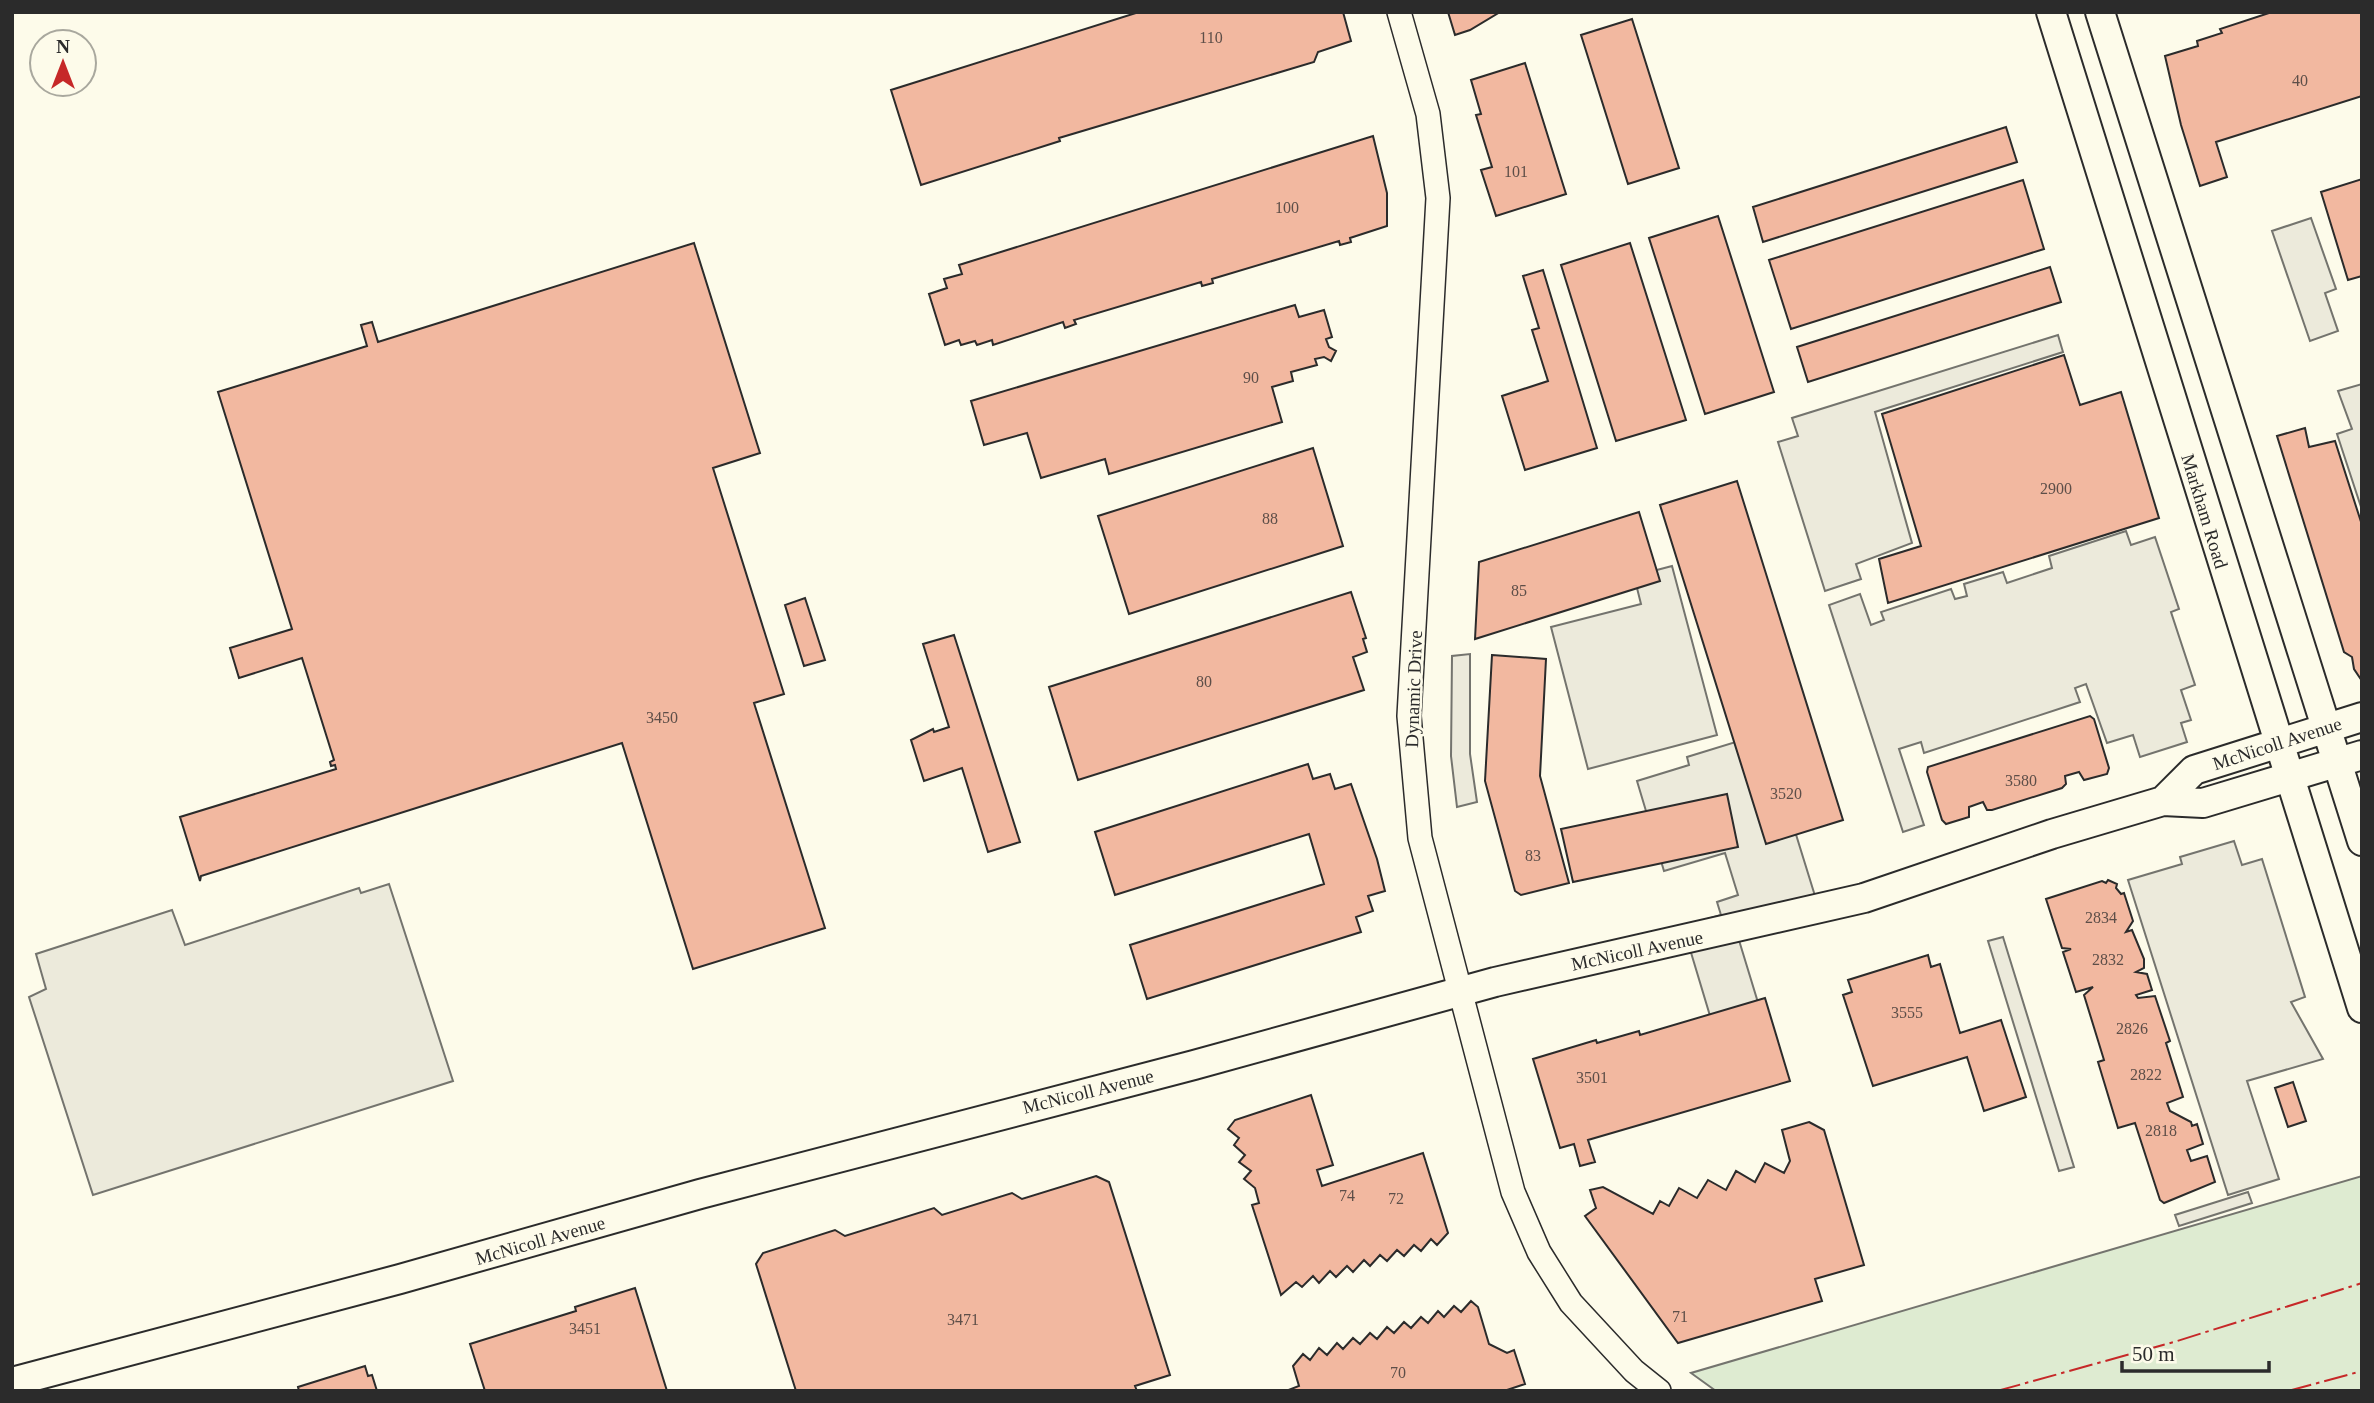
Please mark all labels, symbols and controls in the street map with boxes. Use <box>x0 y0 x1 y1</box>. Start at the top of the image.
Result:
north arrow <box>28 28 98 98</box>
house number: 110 <box>1199 29 1223 46</box>
text: N <box>56 36 70 57</box>
house number: 40 <box>2292 72 2308 89</box>
house number: 101 <box>1504 163 1528 180</box>
house number: 100 <box>1275 199 1299 216</box>
house number: 90 <box>1243 369 1259 386</box>
street label: Markham Road <box>2177 451 2232 571</box>
house number: 2900 <box>2040 480 2072 497</box>
house number: 88 <box>1262 510 1278 527</box>
house number: 85 <box>1511 582 1527 599</box>
street label: Dynamic Drive <box>1401 630 1426 748</box>
house number: 80 <box>1196 673 1212 690</box>
house number: 3450 <box>646 709 678 726</box>
street label: McNicoll Avenue <box>2210 713 2344 774</box>
house number: 3580 <box>2005 772 2037 789</box>
house number: 3520 <box>1770 785 1802 802</box>
house number: 83 <box>1525 847 1541 864</box>
house number: 2834 <box>2085 909 2117 926</box>
street label: McNicoll Avenue <box>1569 926 1705 975</box>
house number: 2832 <box>2092 951 2124 968</box>
house number: 3555 <box>1891 1004 1923 1021</box>
house number: 2826 <box>2116 1020 2148 1037</box>
street label: McNicoll Avenue <box>1020 1065 1156 1118</box>
house number: 2822 <box>2130 1066 2162 1083</box>
house number: 3501 <box>1576 1069 1608 1086</box>
house number: 2818 <box>2145 1122 2177 1139</box>
house number: 74 <box>1339 1187 1355 1204</box>
house number: 72 <box>1388 1190 1404 1207</box>
street label: McNicoll Avenue <box>473 1212 608 1269</box>
house number: 71 <box>1672 1308 1688 1325</box>
house number: 3471 <box>947 1311 979 1328</box>
house number: 3451 <box>569 1320 601 1337</box>
scale bar <box>2122 1330 2269 1374</box>
text: 50 m <box>2132 1342 2175 1366</box>
house number: 70 <box>1390 1364 1406 1381</box>

